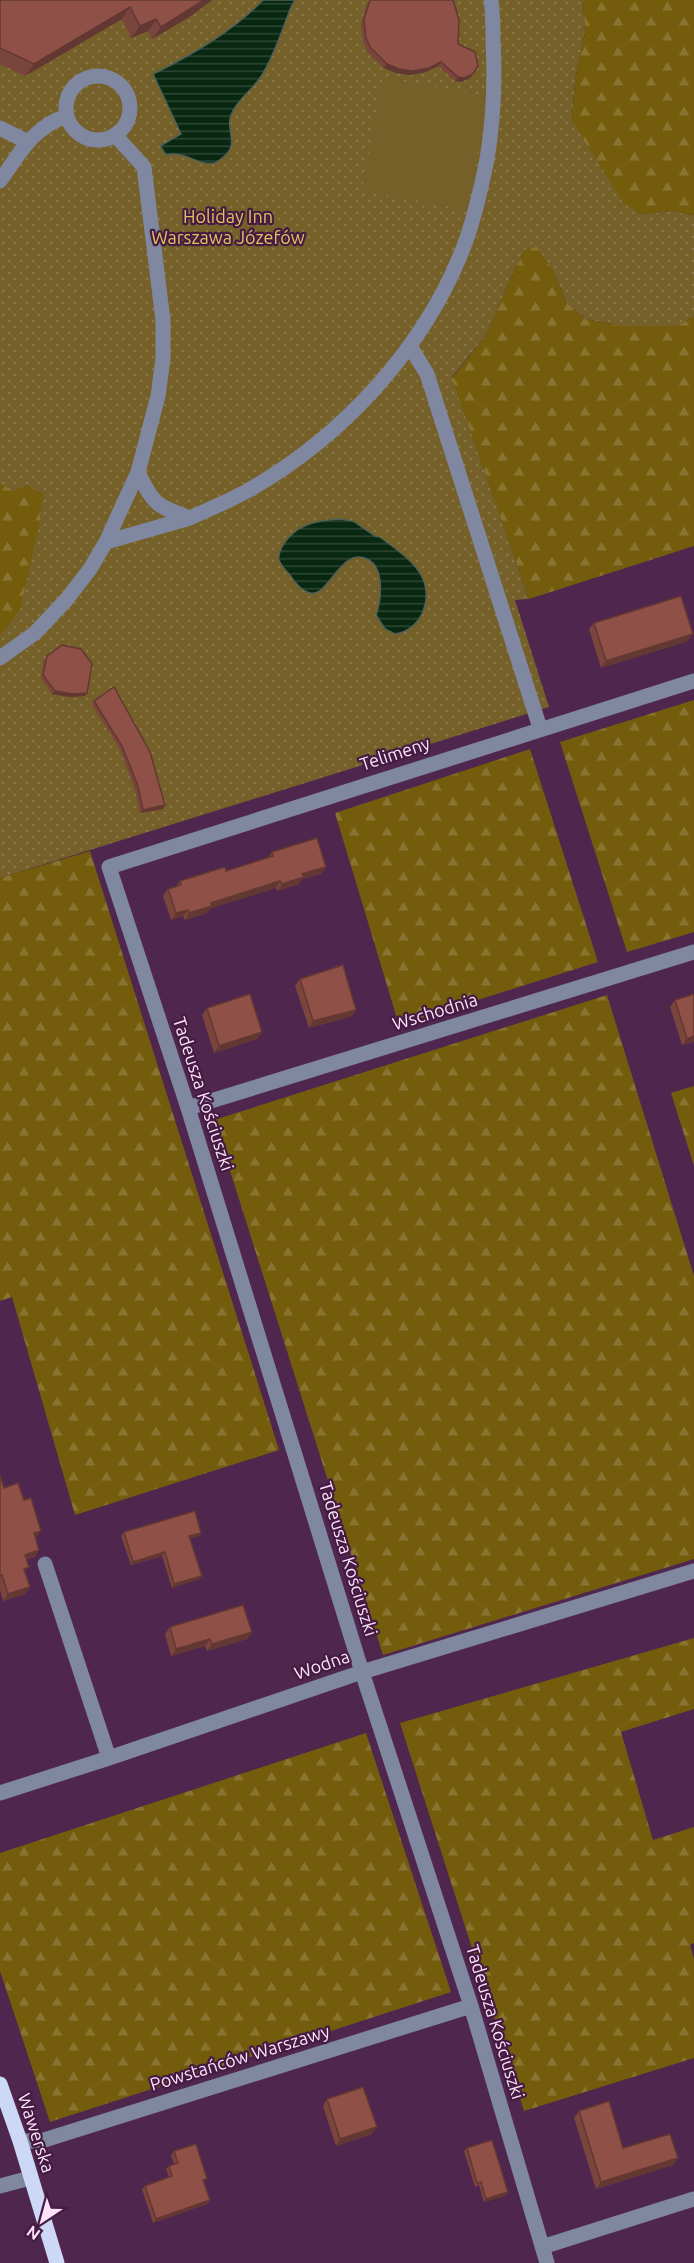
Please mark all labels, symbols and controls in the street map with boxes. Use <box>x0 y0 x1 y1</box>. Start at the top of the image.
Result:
park label: Holiday Inn Warszawa Józefów <box>151 206 305 247</box>
street label: Telimeny <box>357 732 433 774</box>
street label: Wschodnia <box>390 989 480 1033</box>
street label: Tadeusza Kościuszki <box>170 1014 238 1173</box>
street label: Tadeusza Kościuszki <box>316 1479 382 1638</box>
street label: Wodna <box>291 1645 352 1683</box>
street label: Tadeusza Kościuszki <box>463 1942 529 2101</box>
street label: Powstańców Warszawy <box>147 2020 332 2094</box>
street label: Wawerska <box>15 2090 59 2175</box>
north arrow <box>12 2191 72 2251</box>
text: N <box>23 2222 43 2244</box>

